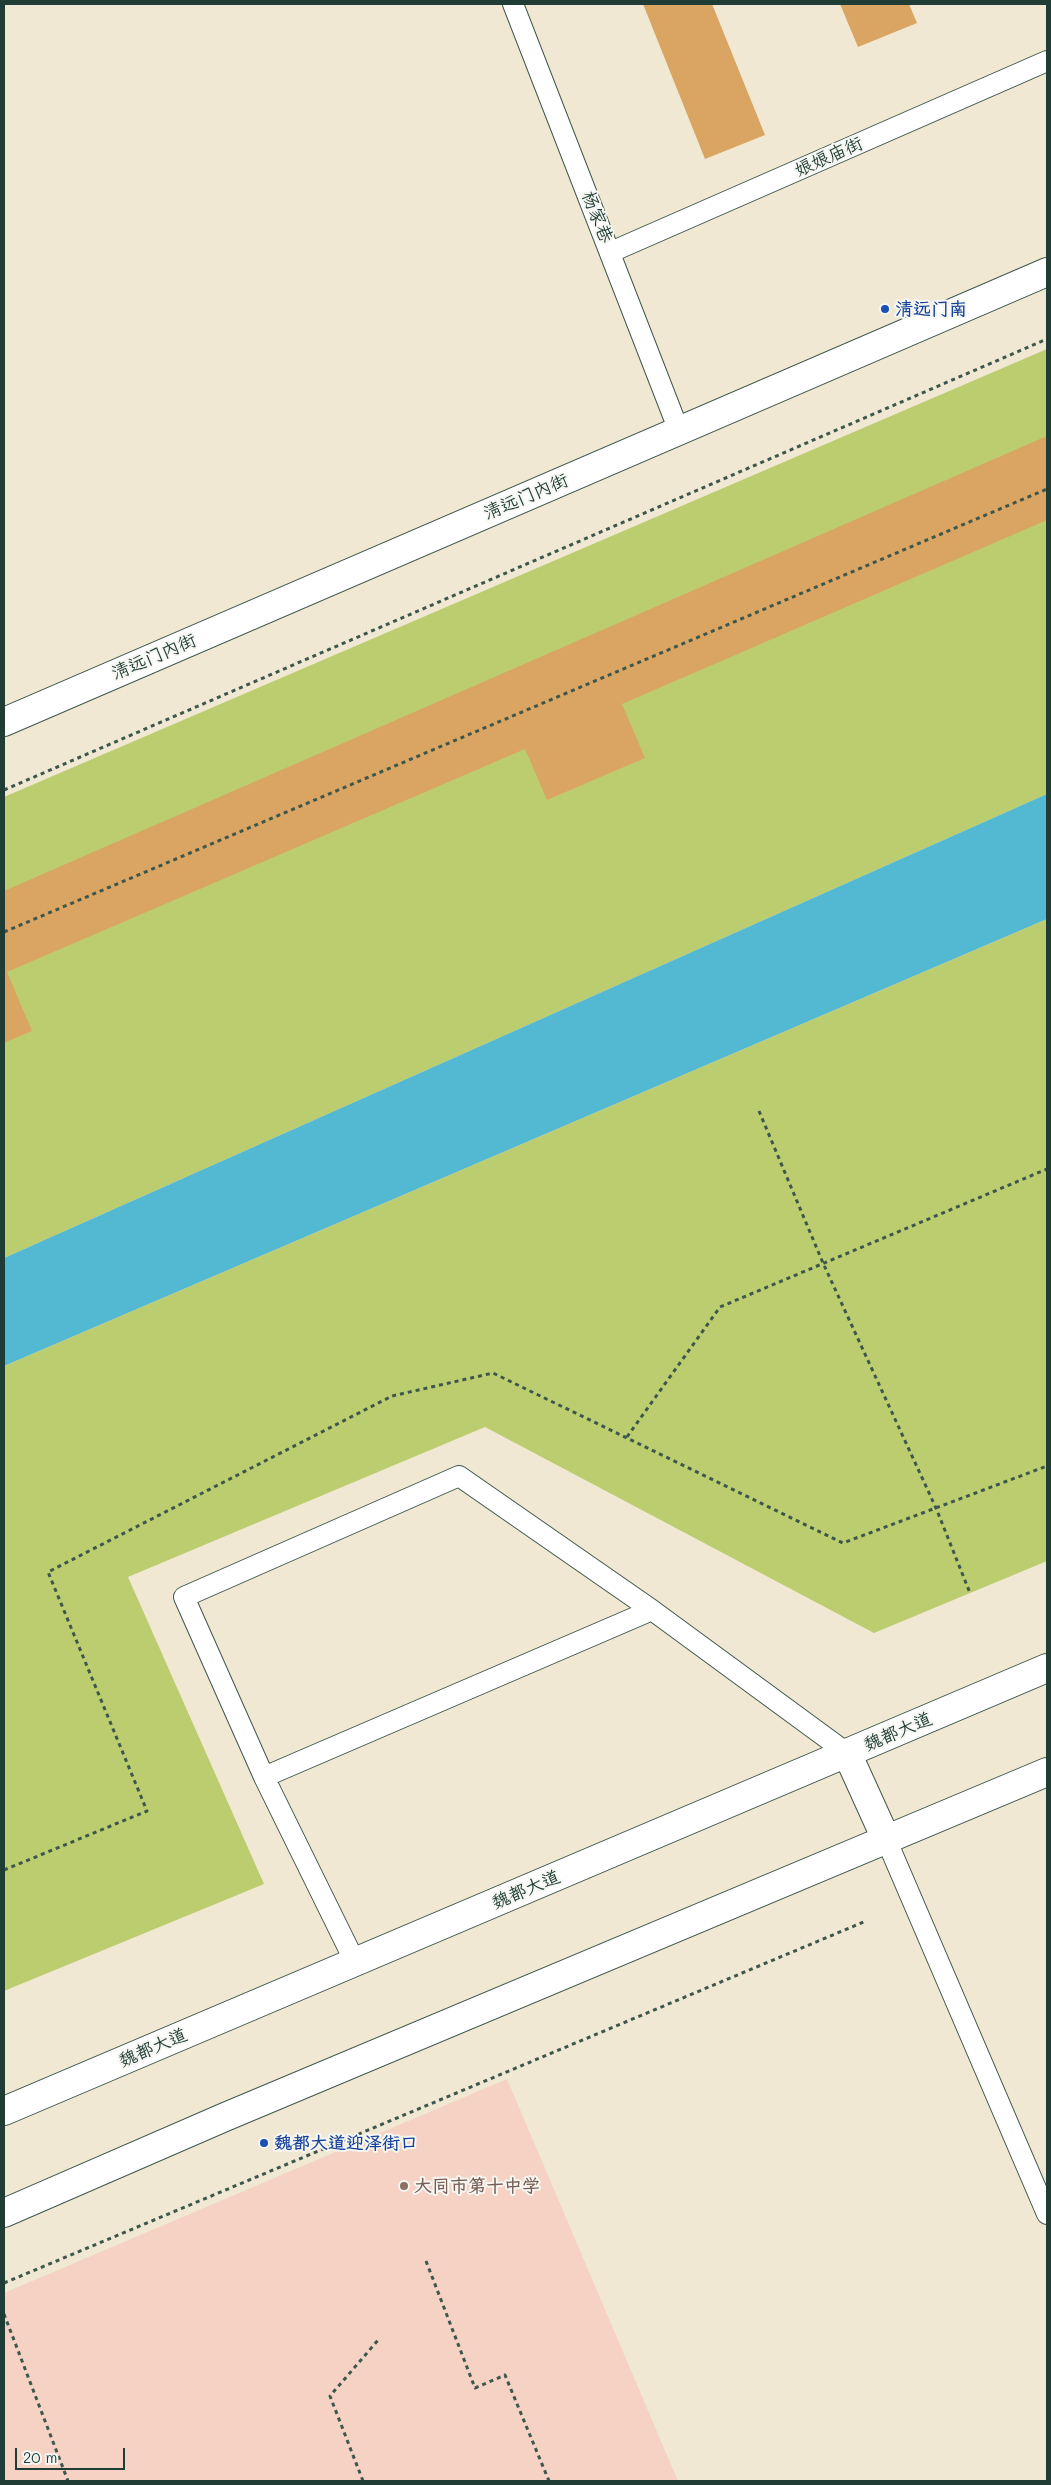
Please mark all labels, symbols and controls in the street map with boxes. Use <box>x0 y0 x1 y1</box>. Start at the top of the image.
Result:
street label: 娘娘庙街 <box>792 132 866 182</box>
street label: 杨家巷 <box>577 188 617 246</box>
place label: 清远门南 <box>895 298 967 320</box>
marker: 清远门南 <box>879 303 891 315</box>
street label: 清远门内街 <box>480 469 572 525</box>
street label: 清远门内街 <box>108 629 200 685</box>
street label: 魏都大道 <box>861 1708 935 1756</box>
street label: 魏都大道 <box>489 1866 563 1914</box>
street label: 魏都大道 <box>116 2024 190 2072</box>
place label: 魏都大道迎泽街口 <box>274 2132 418 2154</box>
marker: 魏都大道迎泽街口 <box>258 2137 270 2149</box>
place label: 大同市第十中学 <box>414 2175 540 2197</box>
marker: 大同市第十中学 <box>398 2180 410 2192</box>
scale bar <box>18 2438 128 2470</box>
text: 20 m <box>23 2447 57 2467</box>

